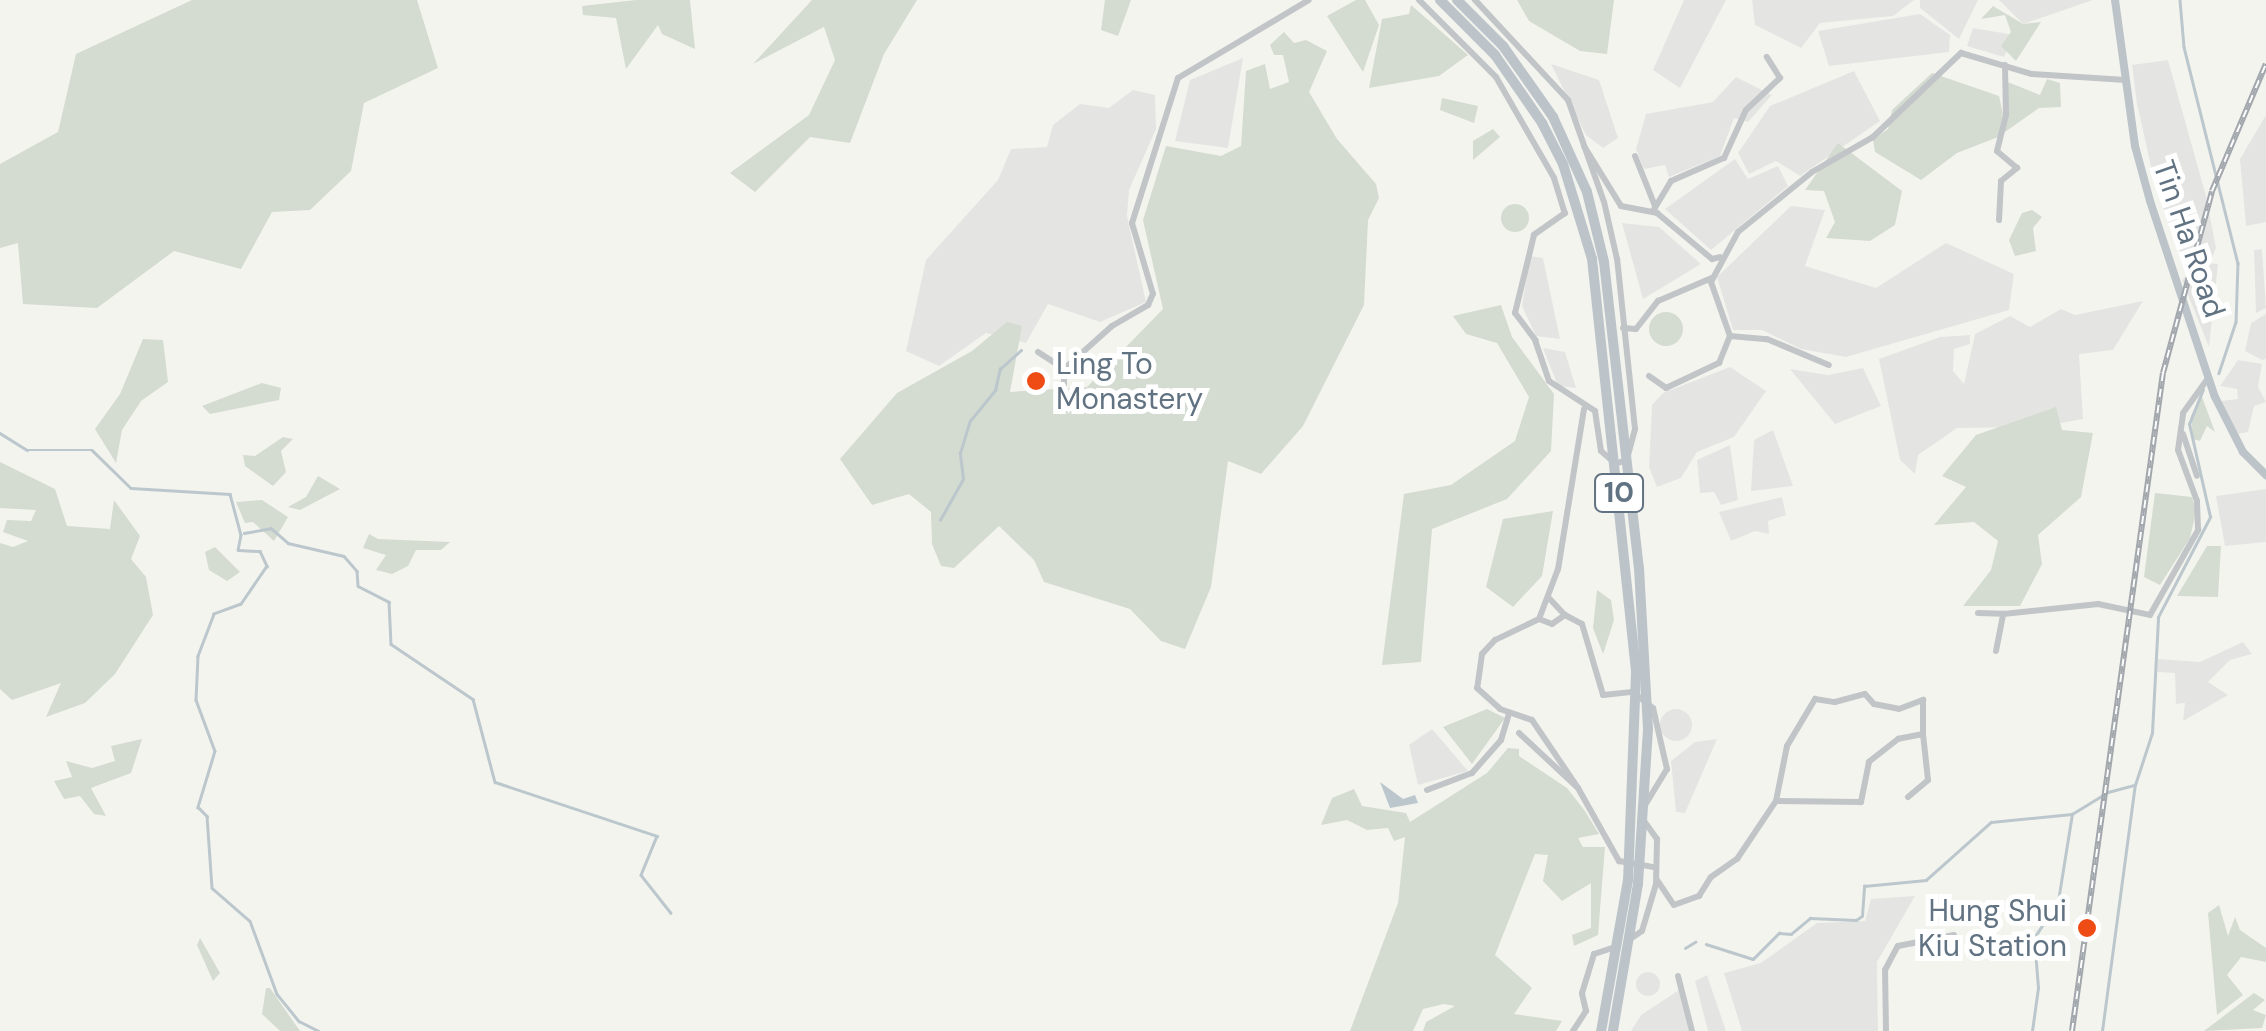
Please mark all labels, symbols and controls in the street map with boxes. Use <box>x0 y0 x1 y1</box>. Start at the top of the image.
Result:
street label: Tin Ha Road <box>2145 156 2233 322</box>
place label: Ling To Monastery <box>1056 346 1203 416</box>
marker: Ling To Monastery <box>1025 370 1047 392</box>
road number: 10 <box>1594 470 1644 516</box>
place label: Hung Shui Kiu Station <box>1918 893 2067 964</box>
marker: Hung Shui Kiu Station <box>2076 917 2098 939</box>

